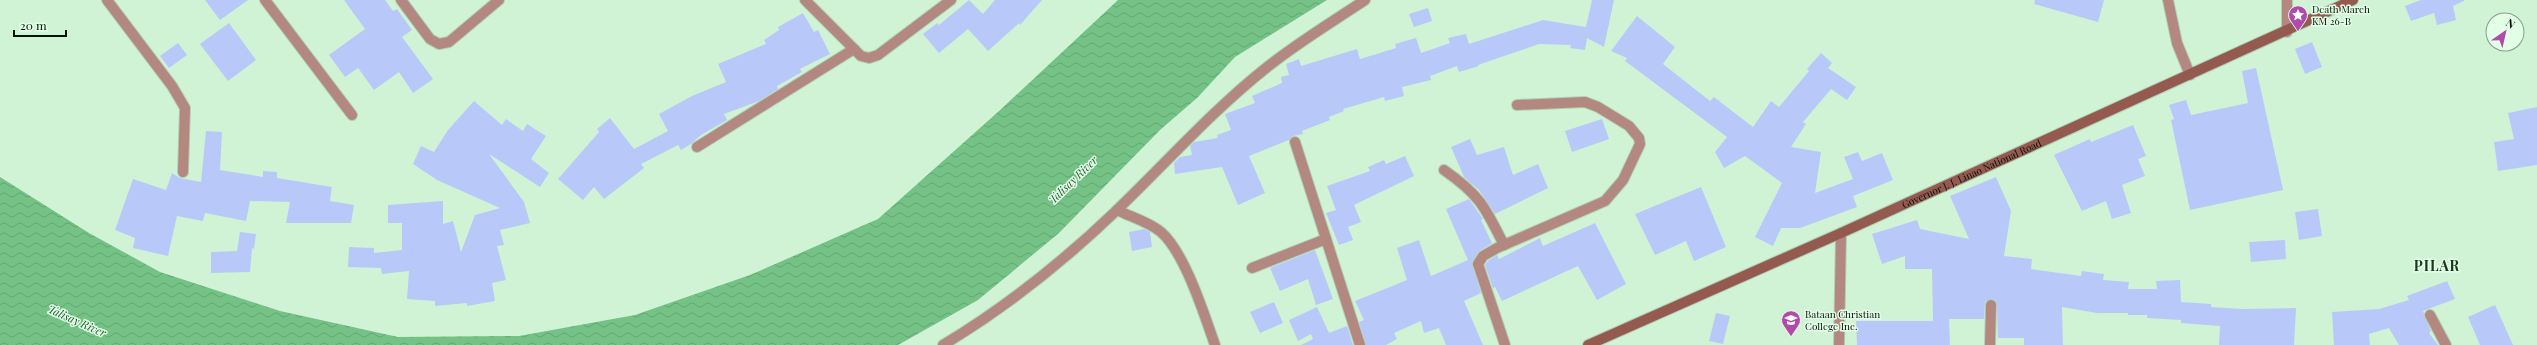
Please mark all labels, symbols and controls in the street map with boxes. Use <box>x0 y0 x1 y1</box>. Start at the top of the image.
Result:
place label: Death March KM 26-B <box>2312 2 2370 28</box>
place icon: Death March KM 26-B <box>2287 4 2309 32</box>
scale bar <box>14 12 66 38</box>
north arrow <box>2485 12 2525 52</box>
text: N <box>2503 15 2518 32</box>
text: 20 m <box>20 17 47 33</box>
street label: Governor J. J. Linao National Road <box>1899 136 2044 211</box>
water label: Talisay River <box>1045 153 1100 207</box>
district label: PILAR <box>2414 256 2460 275</box>
water label: Talisay River <box>46 301 109 340</box>
place label: Bataan Christian College Inc. <box>1805 307 1880 333</box>
school or university icon: Bataan Christian College Inc. <box>1780 309 1802 337</box>

